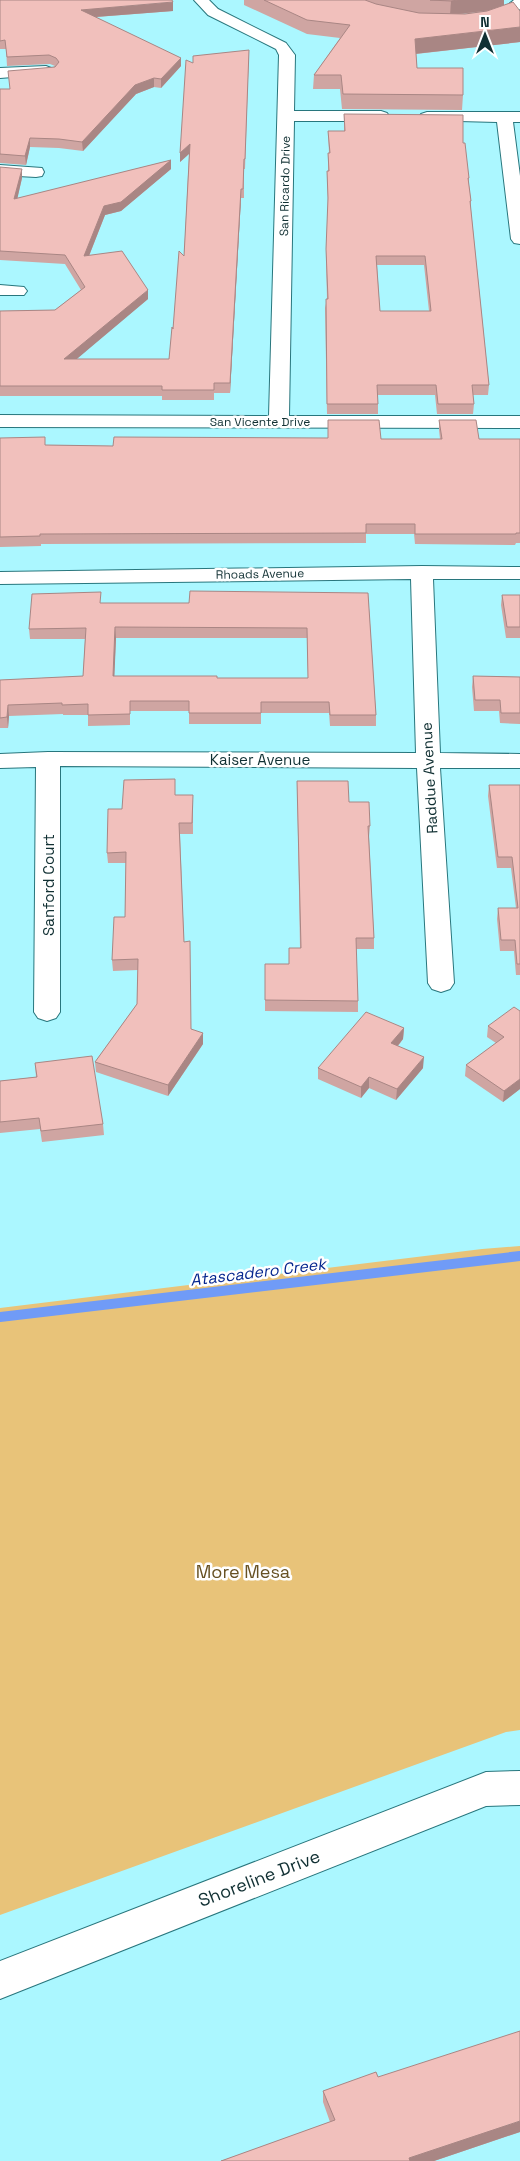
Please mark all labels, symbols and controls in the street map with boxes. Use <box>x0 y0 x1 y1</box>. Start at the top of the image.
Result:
north arrow <box>460 10 510 60</box>
text: N <box>480 13 490 31</box>
street label: San Ricardo Drive <box>276 136 294 236</box>
street label: San Vicente Drive <box>210 414 310 430</box>
street label: Rhoads Avenue <box>216 565 304 583</box>
street label: Raddue Avenue <box>417 722 441 834</box>
street label: Kaiser Avenue <box>210 750 310 769</box>
street label: Sanford Court <box>39 834 58 936</box>
water label: Atascadero Creek <box>189 1253 329 1291</box>
park label: More Mesa <box>196 1560 290 1583</box>
street label: Shoreline Drive <box>195 1844 323 1912</box>

